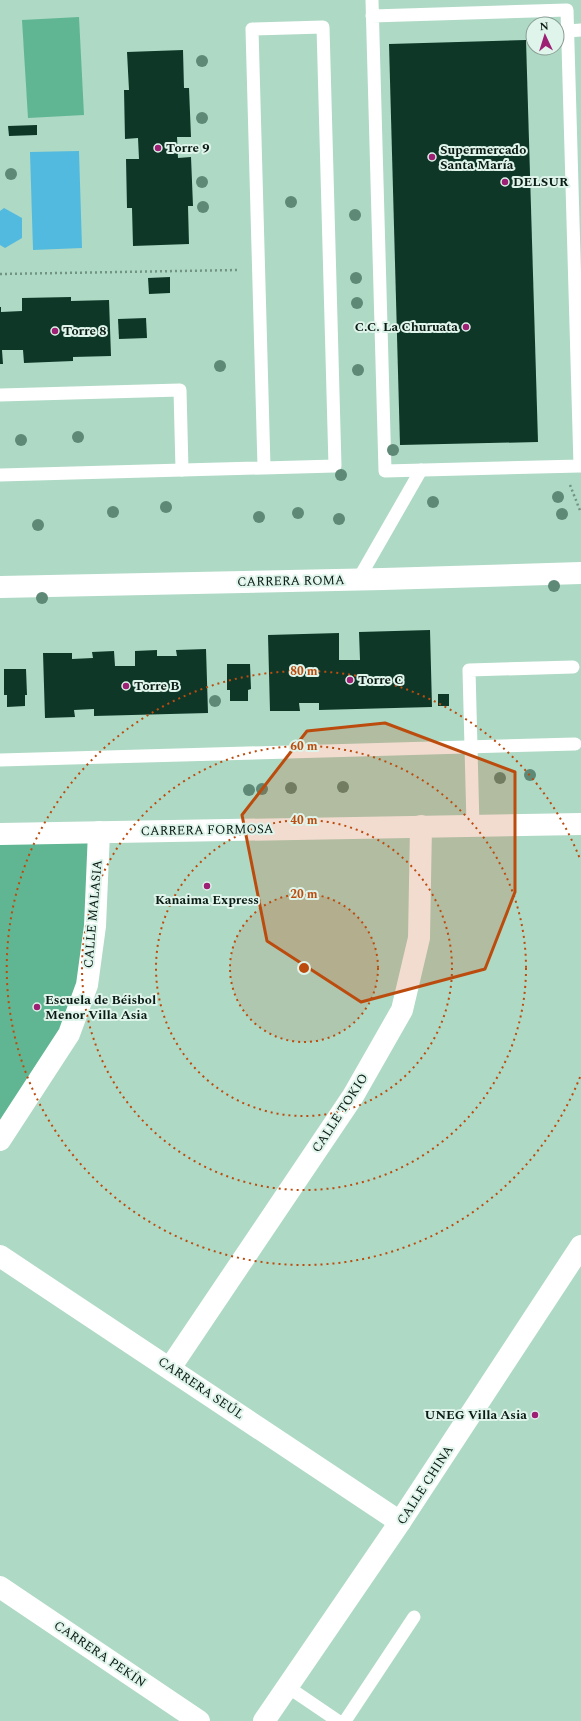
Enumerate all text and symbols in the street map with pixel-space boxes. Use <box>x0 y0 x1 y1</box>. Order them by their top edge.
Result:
north arrow <box>525 16 565 56</box>
text: N <box>539 18 549 35</box>
place label: Torre 9 <box>166 138 210 158</box>
place label: Supermercado Santa María <box>440 140 526 175</box>
marker: Torre 9 <box>153 143 163 153</box>
marker: Supermercado Santa María <box>427 152 437 162</box>
place label: DELSUR <box>513 172 569 192</box>
marker: DELSUR <box>500 177 510 187</box>
place label: C.C. La Churuata <box>355 317 458 337</box>
place label: Torre 8 <box>63 321 107 341</box>
marker: C.C. La Churuata <box>461 322 471 332</box>
marker: Torre 8 <box>50 326 60 336</box>
street label: CARRERA ROMA <box>237 570 345 592</box>
text: 80 m <box>290 662 318 681</box>
place label: Torre C <box>358 670 404 690</box>
marker: Torre C <box>345 675 355 685</box>
place label: Torre B <box>134 676 179 696</box>
marker: Torre B <box>121 681 131 691</box>
text: 60 m <box>290 737 318 756</box>
text: 40 m <box>290 811 318 830</box>
street label: CARRERA FORMOSA <box>140 819 274 841</box>
street label: CALLE MALASIA <box>78 859 108 969</box>
marker: Kanaima Express <box>202 881 212 891</box>
text: 20 m <box>290 885 318 904</box>
place label: Kanaima Express <box>155 890 259 910</box>
centre of rings <box>297 961 311 975</box>
place label: Escuela de Béisbol Menor Villa Asia <box>45 990 156 1025</box>
marker: Escuela de Béisbol Menor Villa Asia <box>32 1002 42 1012</box>
street label: CALLE TOKIO <box>307 1069 373 1157</box>
street label: CARRERA SEÚL <box>154 1352 248 1424</box>
place label: UNEG Villa Asia <box>425 1405 527 1425</box>
marker: UNEG Villa Asia <box>530 1410 540 1420</box>
street label: CALLE CHINA <box>392 1441 458 1529</box>
street label: CARRERA PEKÍN <box>50 1616 150 1692</box>

